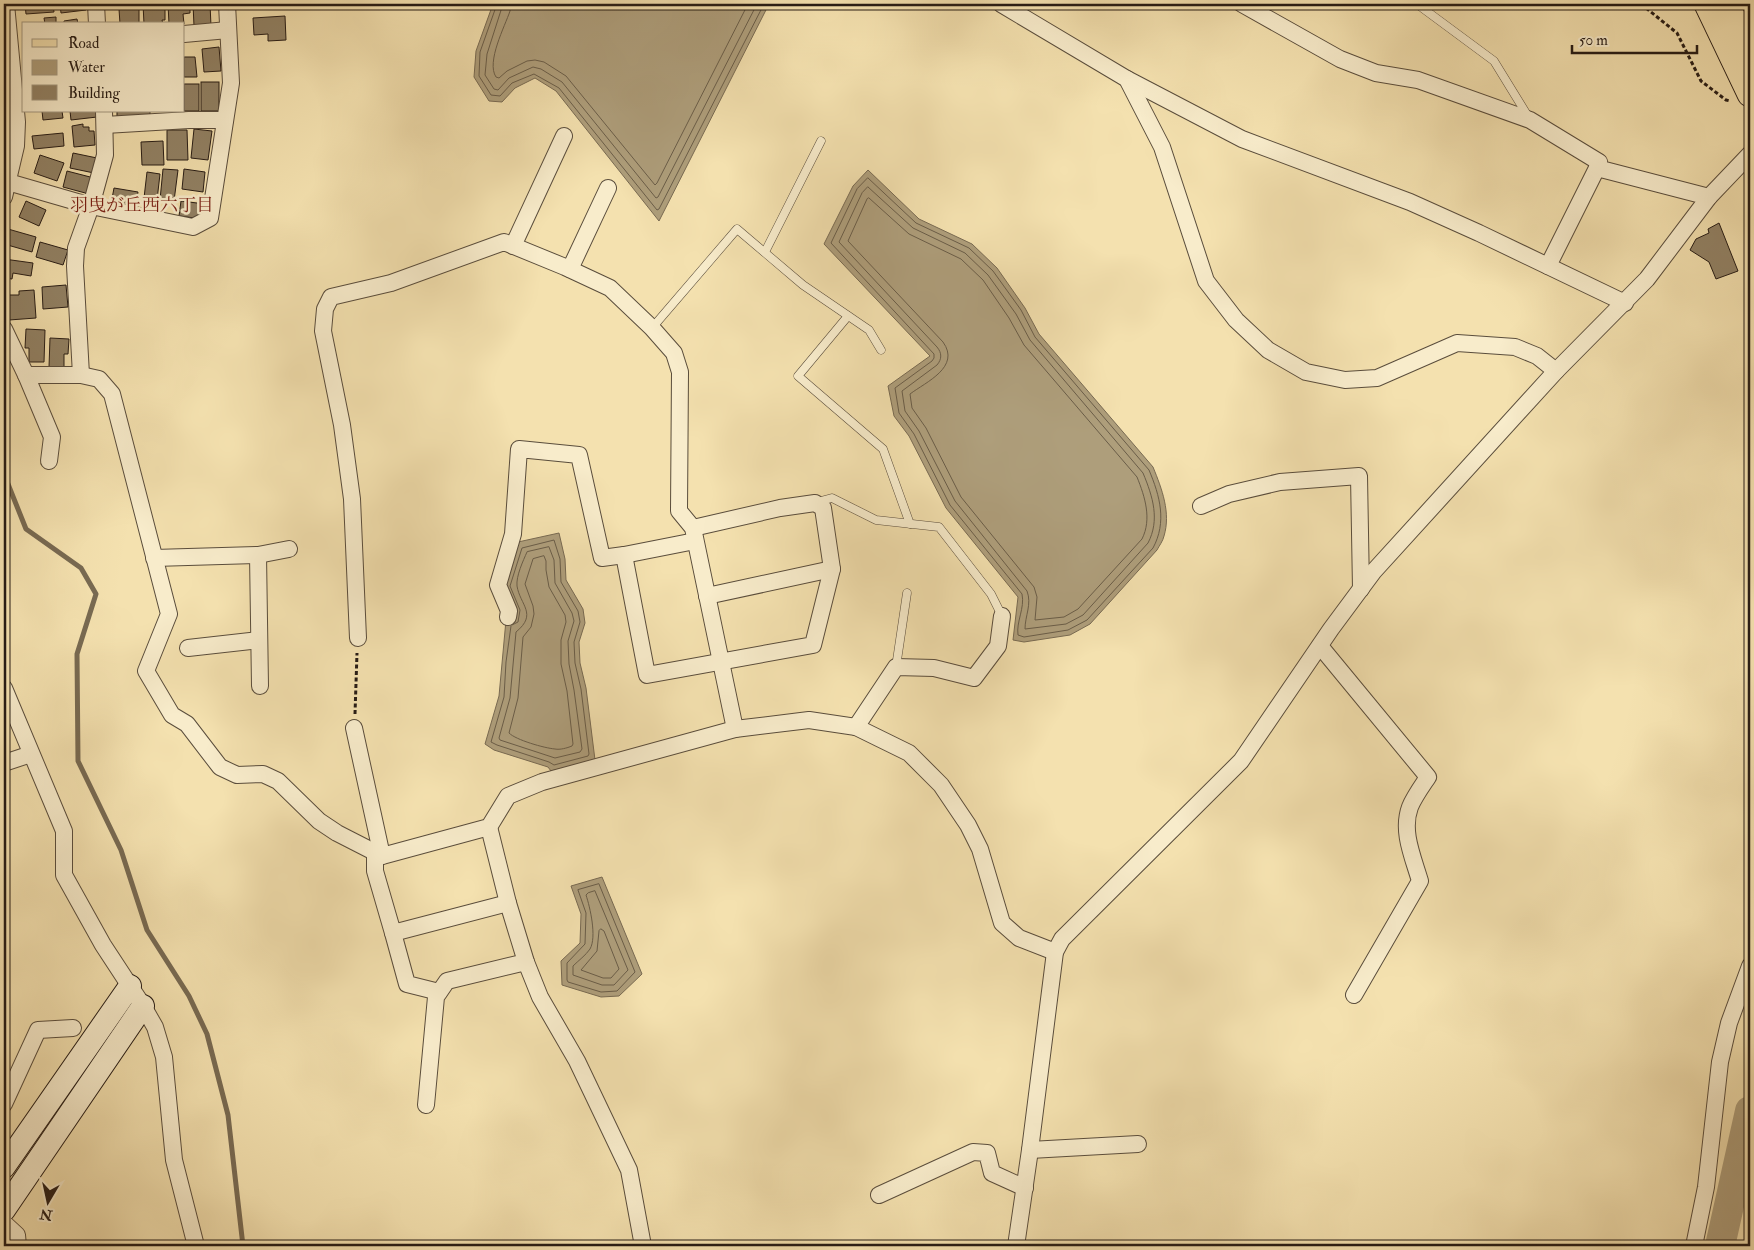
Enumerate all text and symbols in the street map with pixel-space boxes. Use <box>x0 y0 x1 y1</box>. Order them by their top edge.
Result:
legend <box>22 22 185 112</box>
scale bar <box>1572 22 1696 54</box>
text: 50 m <box>1579 31 1608 50</box>
text: Road <box>68 34 100 53</box>
text: Water <box>67 58 105 77</box>
text: Building <box>68 84 120 103</box>
district label: 羽曳が丘西六丁目 <box>70 194 214 217</box>
north arrow <box>22 1178 72 1228</box>
text: N <box>38 1205 55 1224</box>

